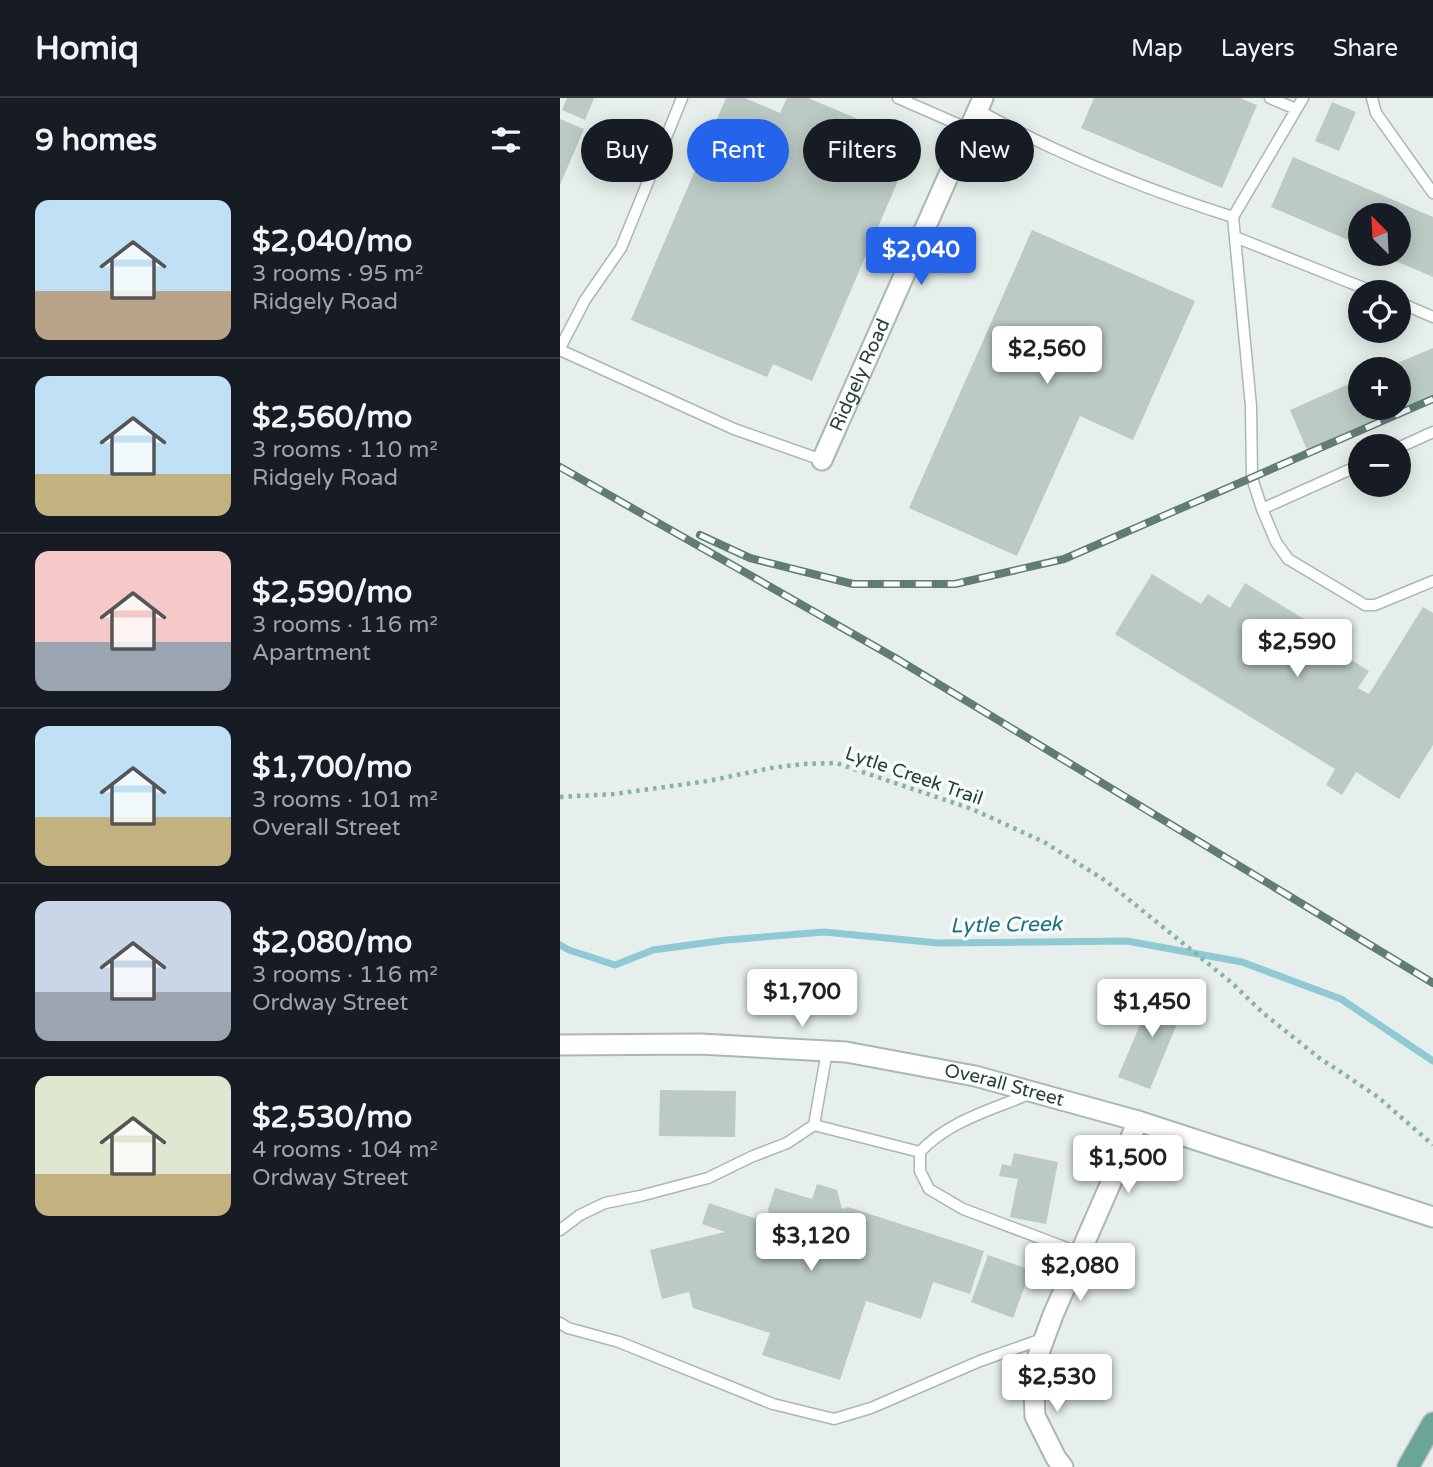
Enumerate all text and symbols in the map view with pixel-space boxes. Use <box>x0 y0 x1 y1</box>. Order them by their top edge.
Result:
text: Homiq <box>35 29 139 68</box>
text: Map <box>1131 34 1183 63</box>
text: Layers <box>1221 34 1295 63</box>
text: Share <box>1333 34 1398 63</box>
chip: Buy <box>581 119 673 182</box>
chip: Rent <box>687 119 789 182</box>
chip: Filters <box>803 119 921 182</box>
chip: New <box>935 119 1034 182</box>
icon: filters <box>487 121 525 159</box>
text: 9 homes <box>35 122 157 159</box>
north arrow <box>1348 203 1410 266</box>
map controls <box>1348 203 1411 497</box>
text: $2,040/mo <box>252 223 412 260</box>
icon: home <box>91 228 175 312</box>
pin: $2,040 <box>864 228 978 287</box>
text: $2,040 <box>882 236 960 264</box>
text: 3 rooms · 95 m² <box>252 260 423 288</box>
button: locate <box>1348 280 1411 343</box>
text: Ridgely Road <box>252 288 398 316</box>
street label: Ridgely Road <box>825 315 894 435</box>
pin: $2,560 <box>990 327 1104 386</box>
text: $2,560 <box>1008 335 1086 363</box>
button: + <box>1348 357 1411 420</box>
text: $2,560/mo <box>252 399 412 436</box>
icon: home <box>91 404 175 488</box>
button: − <box>1348 434 1411 497</box>
text: 3 rooms · 110 m² <box>252 436 438 464</box>
text: Ridgely Road <box>252 464 398 492</box>
text: $2,590/mo <box>252 574 412 611</box>
icon: home <box>91 579 175 663</box>
text: 3 rooms · 116 m² <box>252 611 438 639</box>
pin: $2,590 <box>1240 620 1354 679</box>
text: $2,590 <box>1258 628 1336 656</box>
text: Apartment <box>252 639 371 667</box>
street label: Lytle Creek Trail <box>842 742 986 810</box>
text: $1,700/mo <box>252 749 412 786</box>
icon: home <box>91 754 175 838</box>
text: 3 rooms · 101 m² <box>252 786 438 814</box>
text: Overall Street <box>252 814 401 842</box>
water label: Lytle Creek <box>950 911 1064 938</box>
text: $2,080/mo <box>252 924 412 961</box>
icon: home <box>91 929 175 1013</box>
text: 3 rooms · 116 m² <box>252 961 438 989</box>
pin: $1,700 <box>745 970 859 1029</box>
text: $1,700 <box>763 978 841 1006</box>
pin: $1,450 <box>1095 979 1209 1039</box>
text: $1,450 <box>1113 988 1191 1016</box>
text: Ordway Street <box>252 989 408 1017</box>
street label: Overall Street <box>943 1060 1067 1111</box>
text: $2,530/mo <box>252 1099 412 1136</box>
icon: home <box>91 1104 175 1188</box>
text: 4 rooms · 104 m² <box>252 1136 438 1164</box>
pin: $1,500 <box>1071 1136 1185 1195</box>
text: $1,500 <box>1089 1144 1167 1172</box>
text: Ordway Street <box>252 1164 408 1192</box>
pin: $3,120 <box>754 1214 868 1273</box>
text: $3,120 <box>772 1222 850 1250</box>
pin: $2,080 <box>1023 1244 1137 1303</box>
text: $2,080 <box>1041 1252 1119 1280</box>
pin: $2,530 <box>1000 1354 1114 1414</box>
text: $2,530 <box>1018 1363 1096 1391</box>

